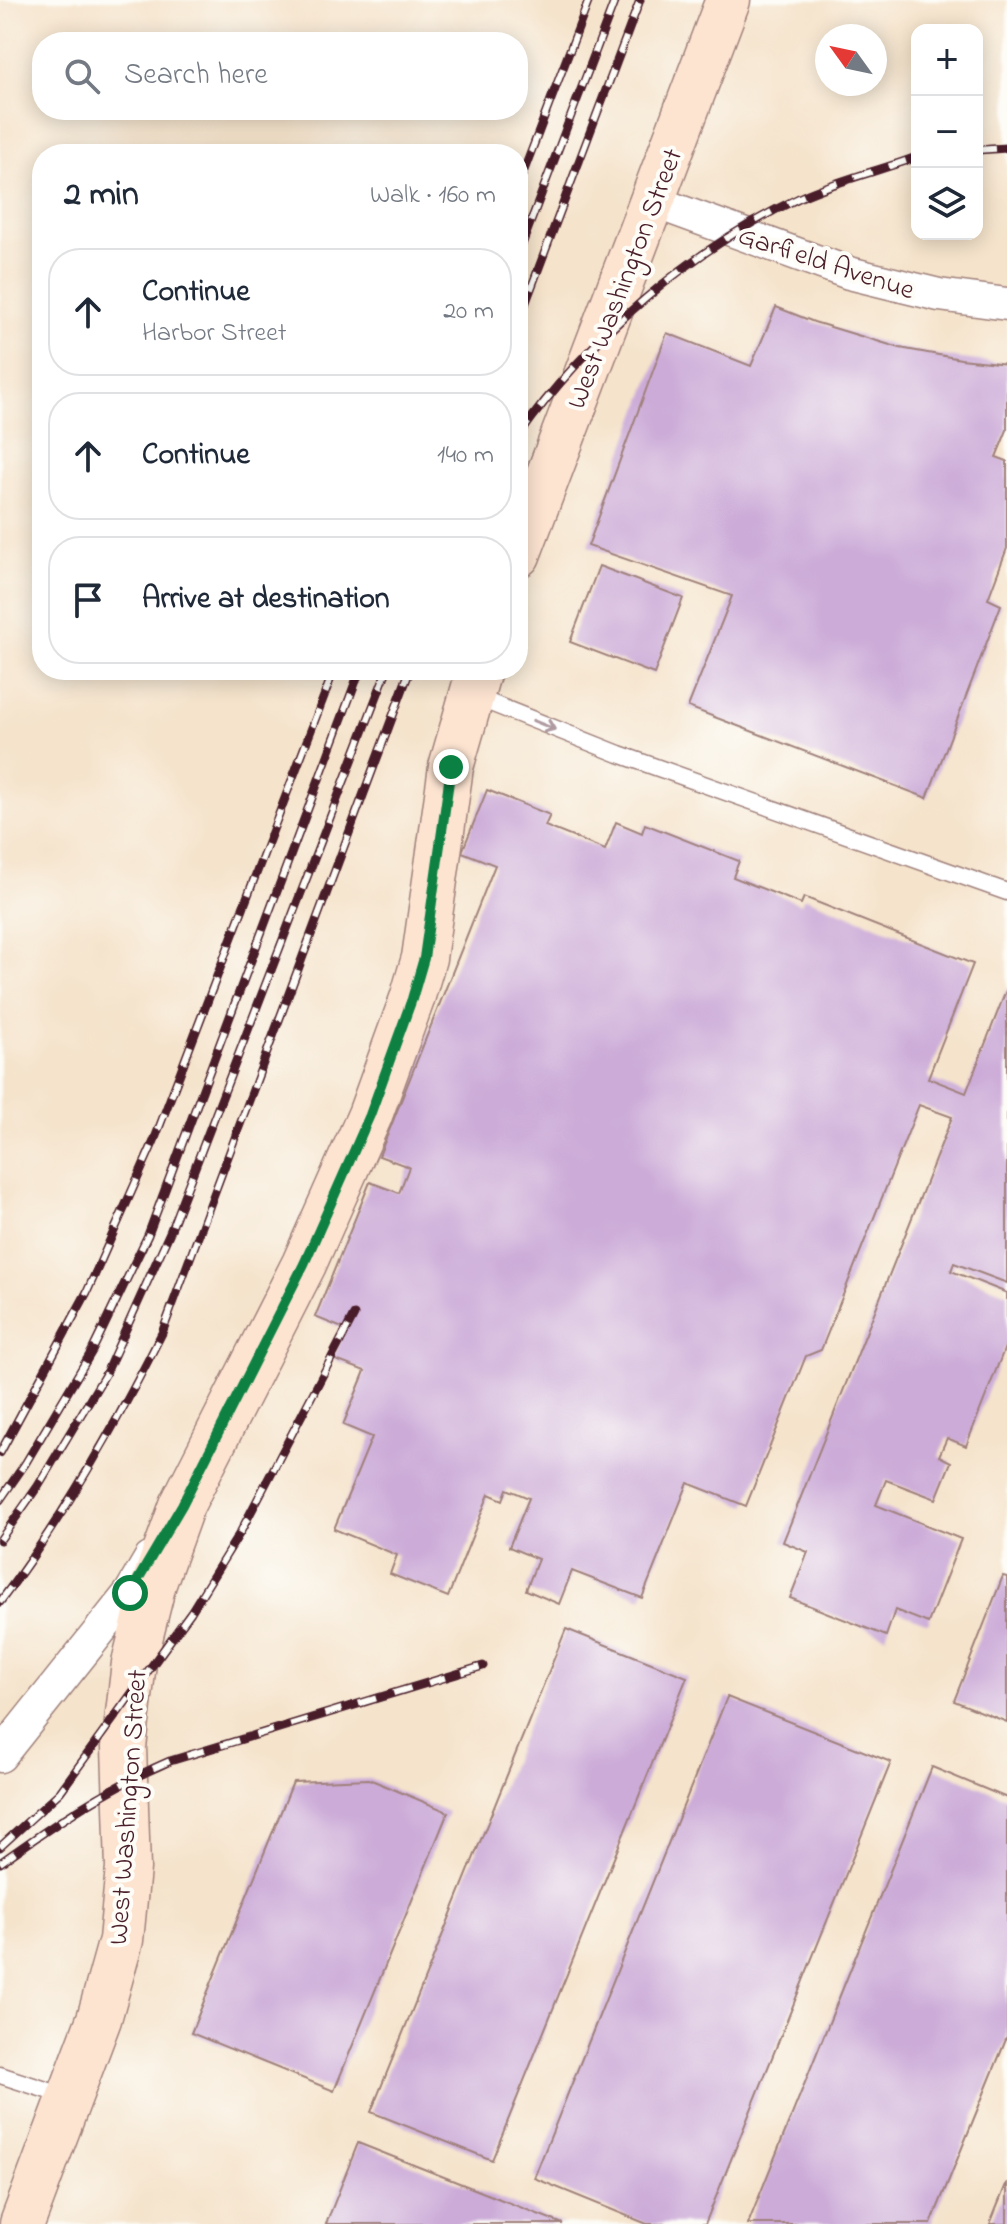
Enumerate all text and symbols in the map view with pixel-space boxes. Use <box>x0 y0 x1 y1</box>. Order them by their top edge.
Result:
north arrow <box>815 24 887 96</box>
map controls <box>911 24 983 240</box>
button: + <box>911 24 983 96</box>
search box <box>32 32 528 120</box>
icon: search <box>60 54 104 98</box>
text: Search here <box>124 54 268 98</box>
button: − <box>911 96 983 168</box>
street label: West Washington Street <box>558 143 695 415</box>
button: layers <box>911 168 983 240</box>
text: 2 min <box>64 171 139 221</box>
text: Walk · 160 m <box>370 177 496 215</box>
street label: Garfield Avenue <box>733 217 920 312</box>
text: Continue <box>142 271 250 315</box>
icon: ahead <box>66 290 110 334</box>
text: 20 m <box>443 293 494 331</box>
text: Harbor Street <box>142 315 287 353</box>
icon: ahead <box>66 434 110 478</box>
text: Continue <box>142 434 250 478</box>
text: 140 m <box>437 437 494 475</box>
icon: arrive <box>66 578 110 622</box>
text: Arrive at destination <box>142 578 390 622</box>
one-way arrow <box>531 718 556 733</box>
route end <box>433 749 469 785</box>
route start <box>112 1575 148 1611</box>
street label: West Washington Street <box>99 1668 160 1946</box>

